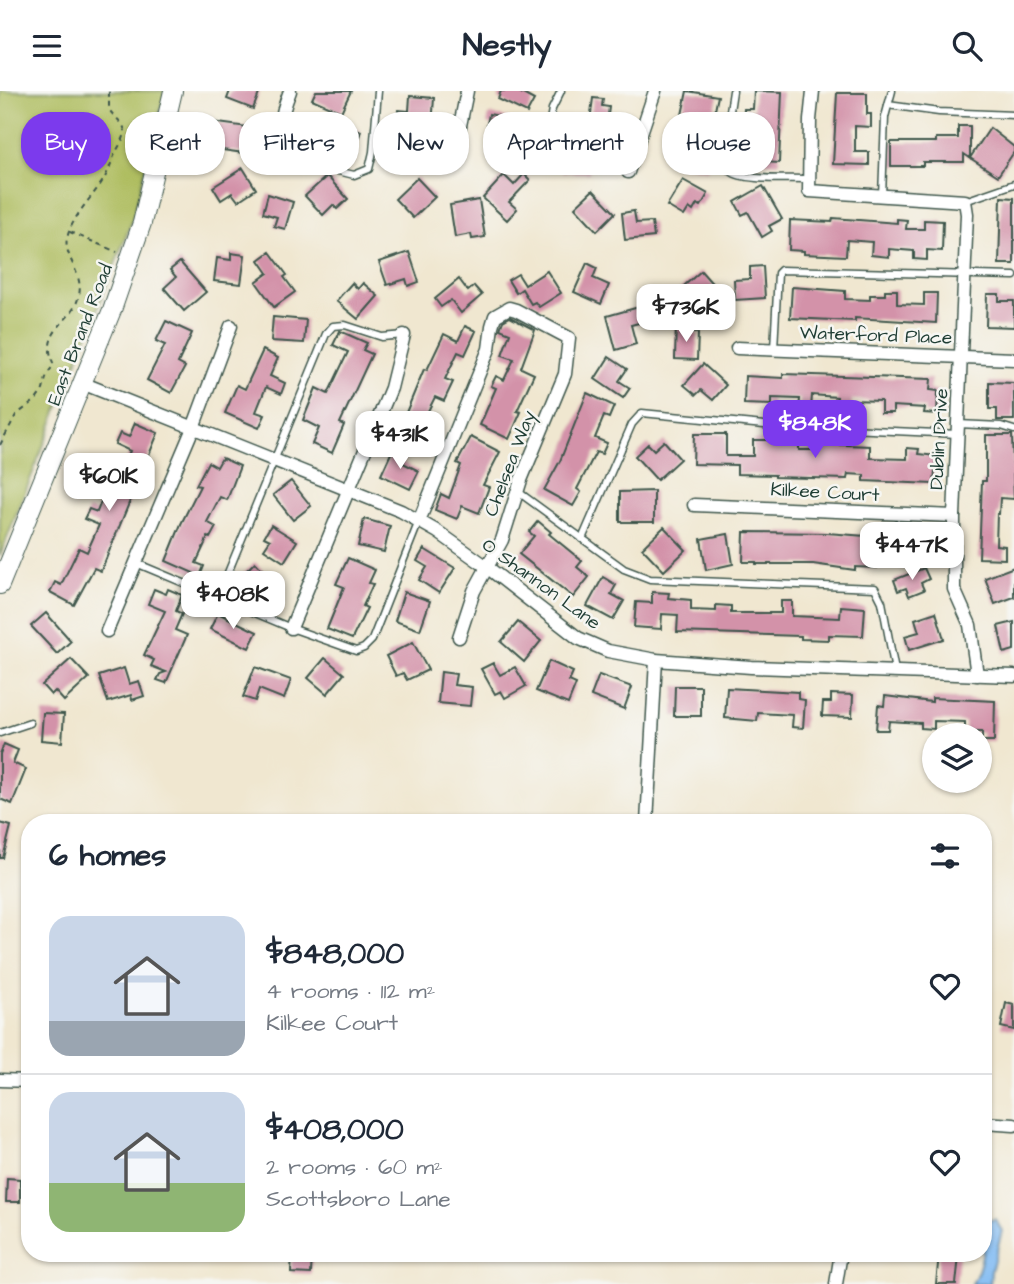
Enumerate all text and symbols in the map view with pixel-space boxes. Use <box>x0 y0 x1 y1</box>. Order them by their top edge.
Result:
text: Nestly <box>463 23 551 68</box>
icon: menu <box>28 27 66 65</box>
icon: search <box>948 27 986 65</box>
chip: Buy <box>21 112 111 175</box>
chip: Rent <box>125 112 225 175</box>
chip: Filters <box>239 112 359 175</box>
chip: New <box>373 112 469 175</box>
chip: Apartment <box>483 112 648 175</box>
chip: House <box>662 112 775 175</box>
street label: East Brand Road <box>41 259 120 409</box>
pin: $736K <box>637 285 735 344</box>
text: $736K <box>652 291 720 323</box>
street label: Waterford Place <box>799 319 953 352</box>
street label: Dublin Drive <box>923 388 956 490</box>
pin: $848K <box>766 401 864 460</box>
street label: Chelsea Way <box>478 406 544 521</box>
text: $848K <box>779 407 851 439</box>
pin: $431K <box>351 411 449 471</box>
text: $431K <box>371 418 429 450</box>
pin: $601K <box>60 453 158 513</box>
text: $601K <box>80 460 138 492</box>
street label: Kilkee Court <box>770 476 880 509</box>
pin: $447K <box>863 523 961 582</box>
text: $447K <box>876 529 948 561</box>
street label: O Shannon Lane <box>476 532 606 637</box>
pin: $408K <box>184 571 282 631</box>
text: $408K <box>197 578 269 610</box>
map controls <box>922 723 992 793</box>
button: layers <box>922 723 992 793</box>
text: 6 homes <box>49 835 166 877</box>
icon: filters <box>926 837 964 875</box>
text: $848,000 <box>266 933 404 975</box>
icon: home <box>105 944 189 1028</box>
icon: heart <box>926 967 964 1005</box>
text: 4 rooms · 112 m² <box>266 975 435 1007</box>
text: Kilkee Court <box>266 1007 398 1039</box>
text: $408,000 <box>266 1109 404 1151</box>
icon: home <box>105 1120 189 1204</box>
icon: heart <box>926 1143 964 1181</box>
text: 2 rooms · 60 m² <box>266 1151 443 1183</box>
text: Scottsboro Lane <box>266 1183 451 1215</box>

